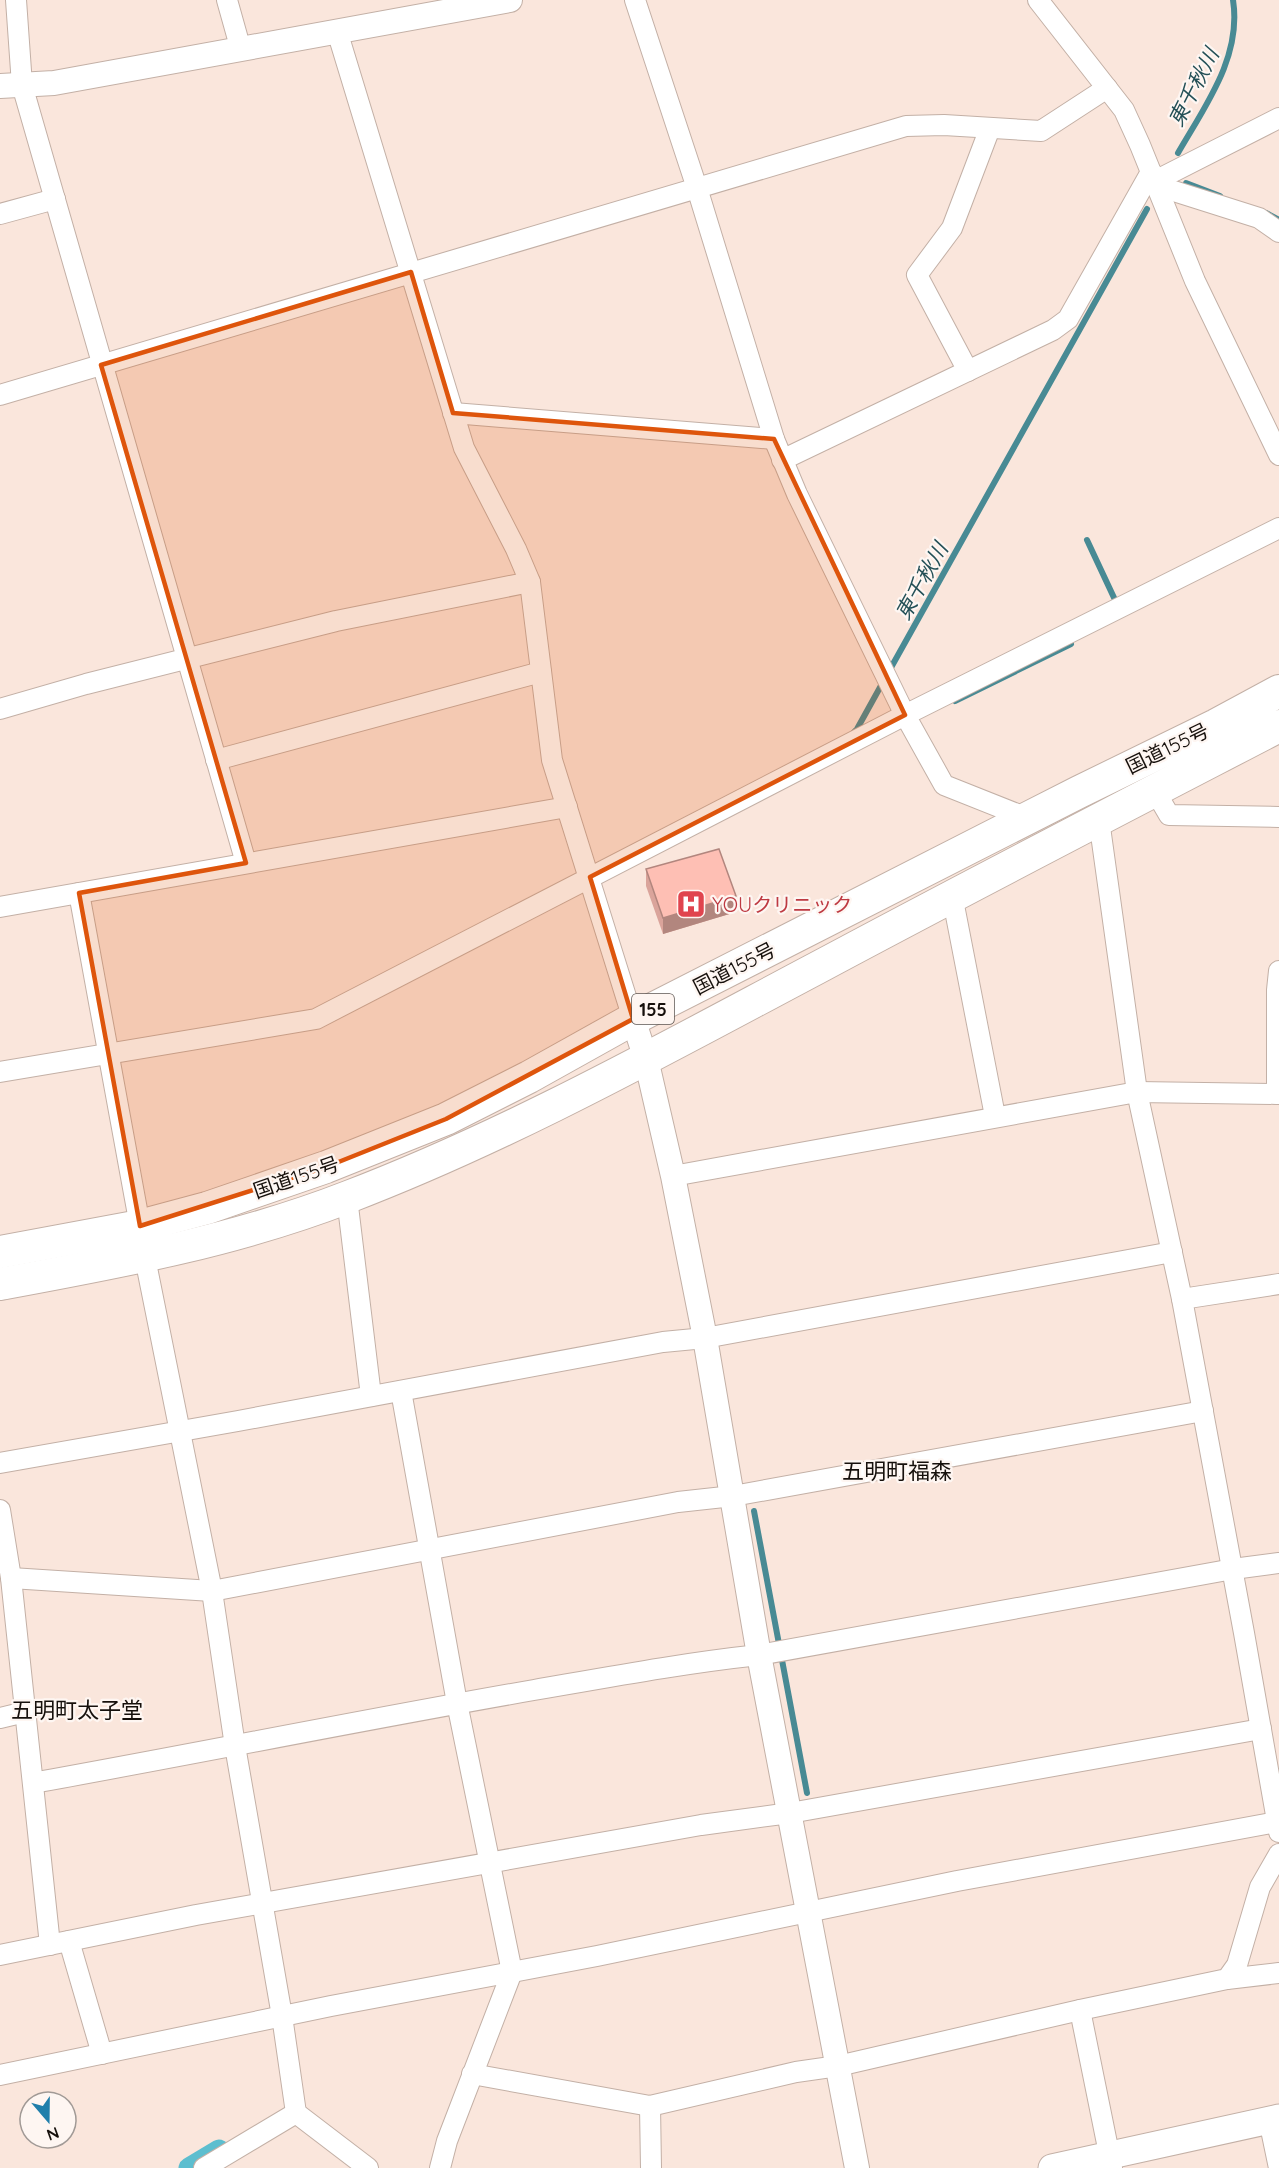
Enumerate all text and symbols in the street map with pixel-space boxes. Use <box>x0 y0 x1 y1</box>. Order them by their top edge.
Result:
water label: 東千秋川 <box>1162 42 1225 130</box>
water label: 東千秋川 <box>889 536 954 624</box>
street label: 国道155号 <box>1121 717 1213 779</box>
hospital icon: YOUクリニック <box>675 888 707 920</box>
place label: YOUクリニック <box>712 892 852 917</box>
street label: 国道155号 <box>689 937 779 999</box>
road number: 155 <box>632 994 674 1024</box>
street label: 国道155号 <box>250 1151 342 1203</box>
district label: 五明町福森 <box>842 1457 952 1485</box>
district label: 五明町太子堂 <box>11 1696 143 1724</box>
north arrow <box>18 2090 78 2150</box>
text: N <box>44 2123 62 2146</box>

